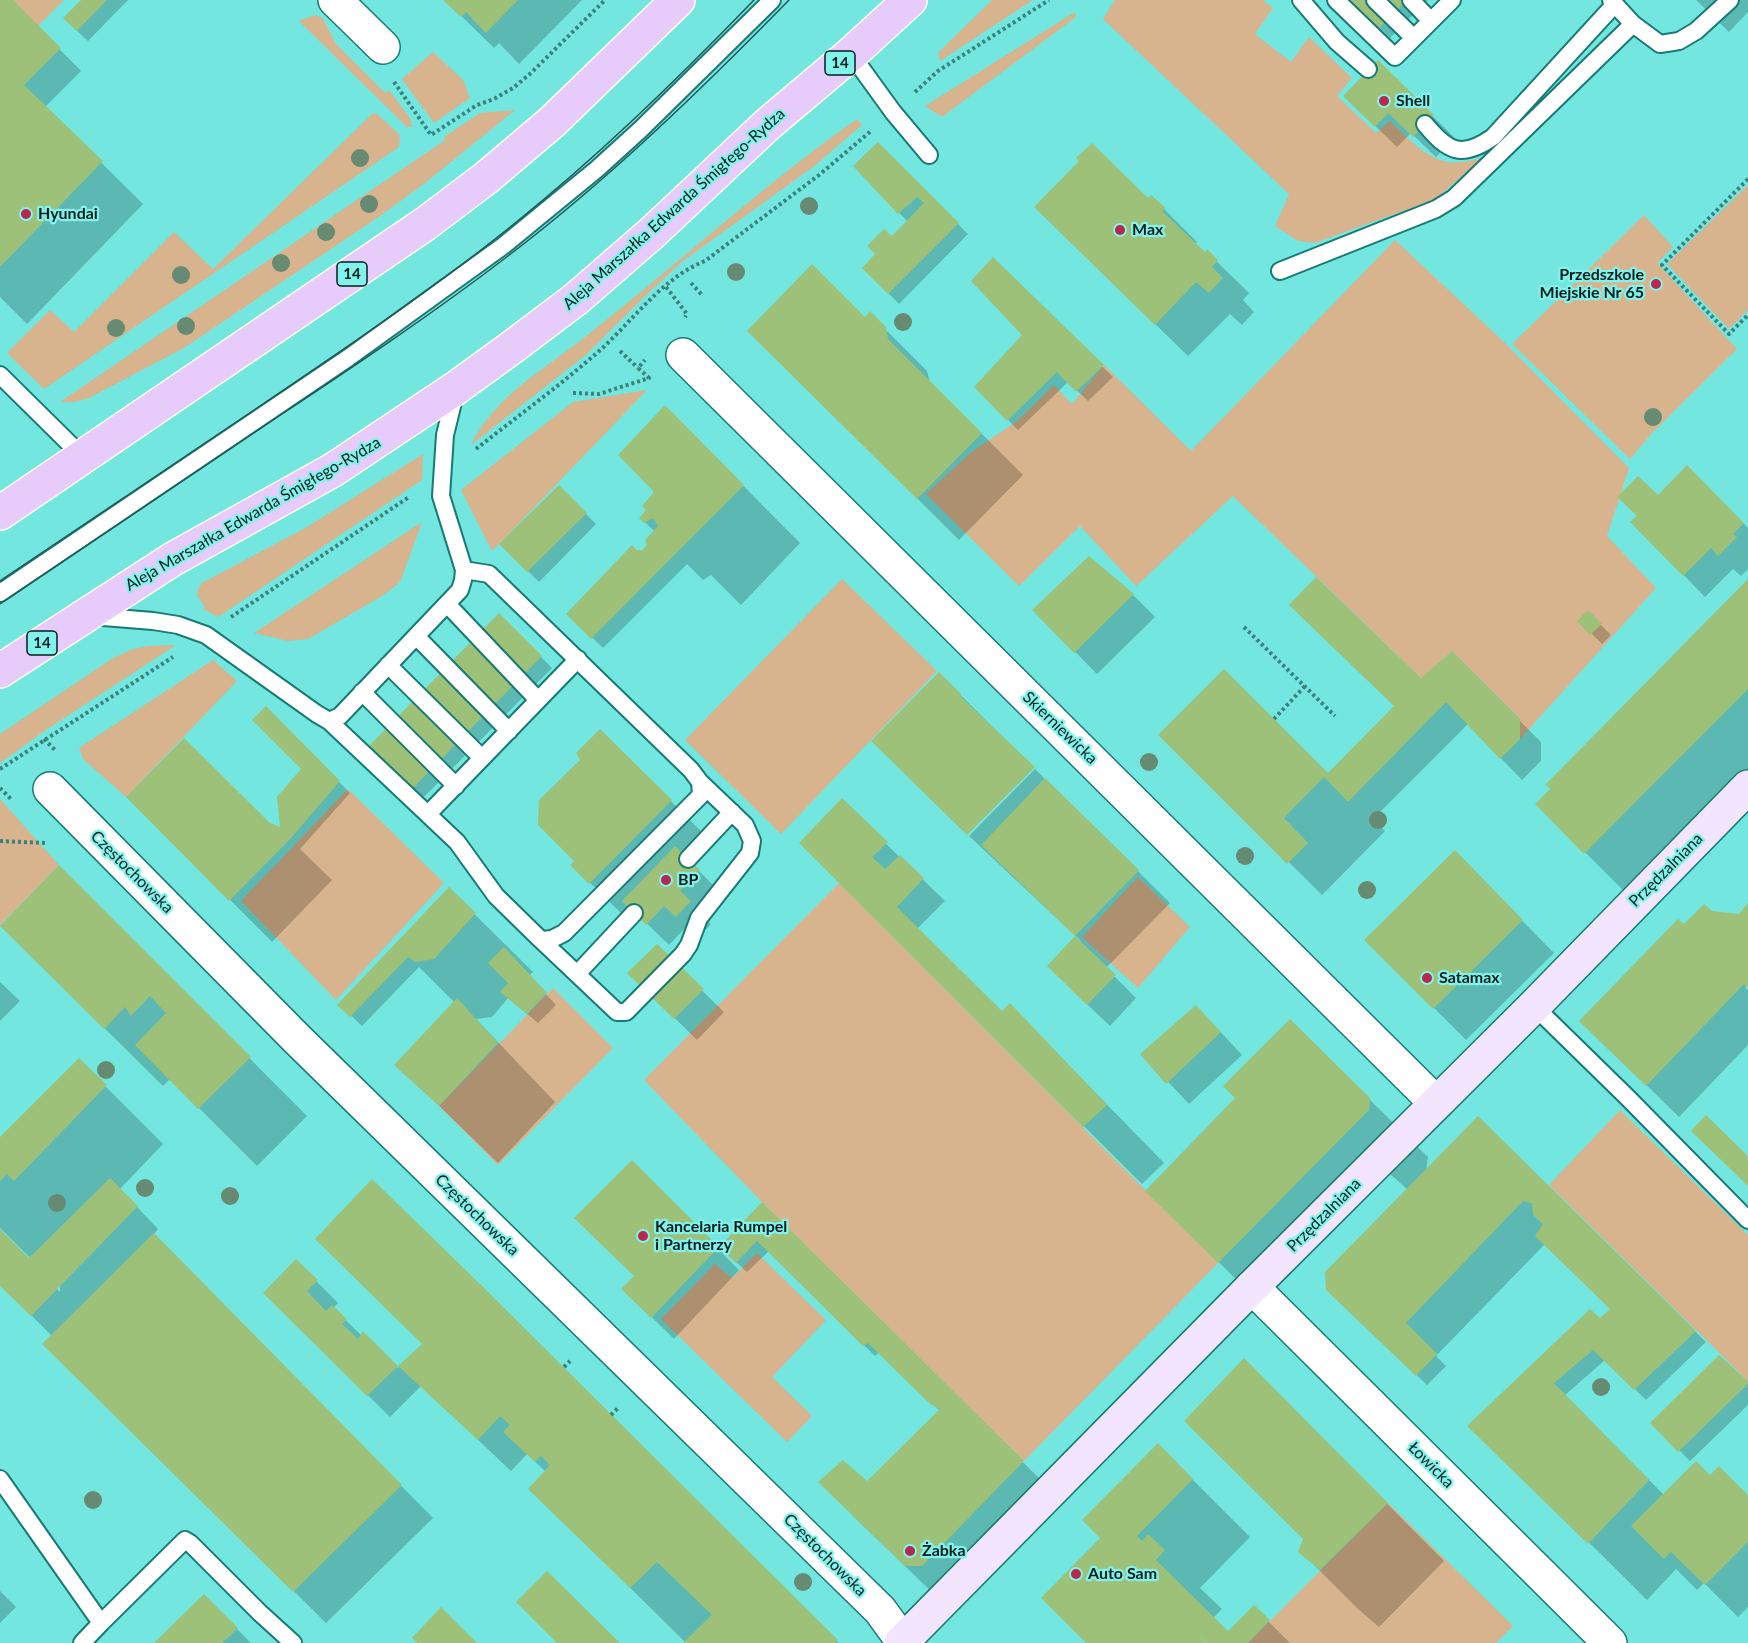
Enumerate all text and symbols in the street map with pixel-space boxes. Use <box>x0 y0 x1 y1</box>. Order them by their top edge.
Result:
road number: 14 <box>825 51 855 75</box>
place label: Shell <box>1396 91 1430 111</box>
marker: Shell <box>1377 94 1391 108</box>
street label: Aleja Marszałka Edwarda Śmigłego-Rydza <box>559 104 789 314</box>
place label: Hyundai <box>38 204 98 224</box>
marker: Hyundai <box>19 207 33 221</box>
place label: Max <box>1132 220 1163 240</box>
marker: Max <box>1113 223 1127 237</box>
road number: 14 <box>337 262 367 286</box>
place label: Przedszkole Miejskie Nr 65 <box>1540 265 1644 303</box>
marker: Przedszkole Miejskie Nr 65 <box>1649 277 1663 291</box>
street label: Aleja Marszałka Edwarda Śmigłego-Rydza <box>122 433 384 595</box>
road number: 14 <box>27 631 57 655</box>
street label: Skierniewicka <box>1019 688 1101 768</box>
street label: Częstochowska <box>87 827 177 917</box>
street label: Przędzalniana <box>1625 829 1707 911</box>
place label: BP <box>678 870 698 890</box>
marker: BP <box>659 873 673 887</box>
place label: Satamax <box>1439 968 1500 988</box>
marker: Satamax <box>1420 971 1434 985</box>
street label: Częstochowska <box>431 1170 523 1260</box>
street label: Przędzalniana <box>1283 1174 1365 1256</box>
place label: Kancelaria Rumpel i Partnerzy <box>655 1217 787 1255</box>
marker: Kancelaria Rumpel i Partnerzy <box>636 1229 650 1243</box>
street label: Łowicka <box>1404 1438 1458 1492</box>
street label: Częstochowska <box>780 1510 870 1600</box>
place label: Żabka <box>922 1541 966 1561</box>
marker: Żabka <box>903 1544 917 1558</box>
place label: Auto Sam <box>1088 1564 1157 1584</box>
marker: Auto Sam <box>1069 1567 1083 1581</box>

